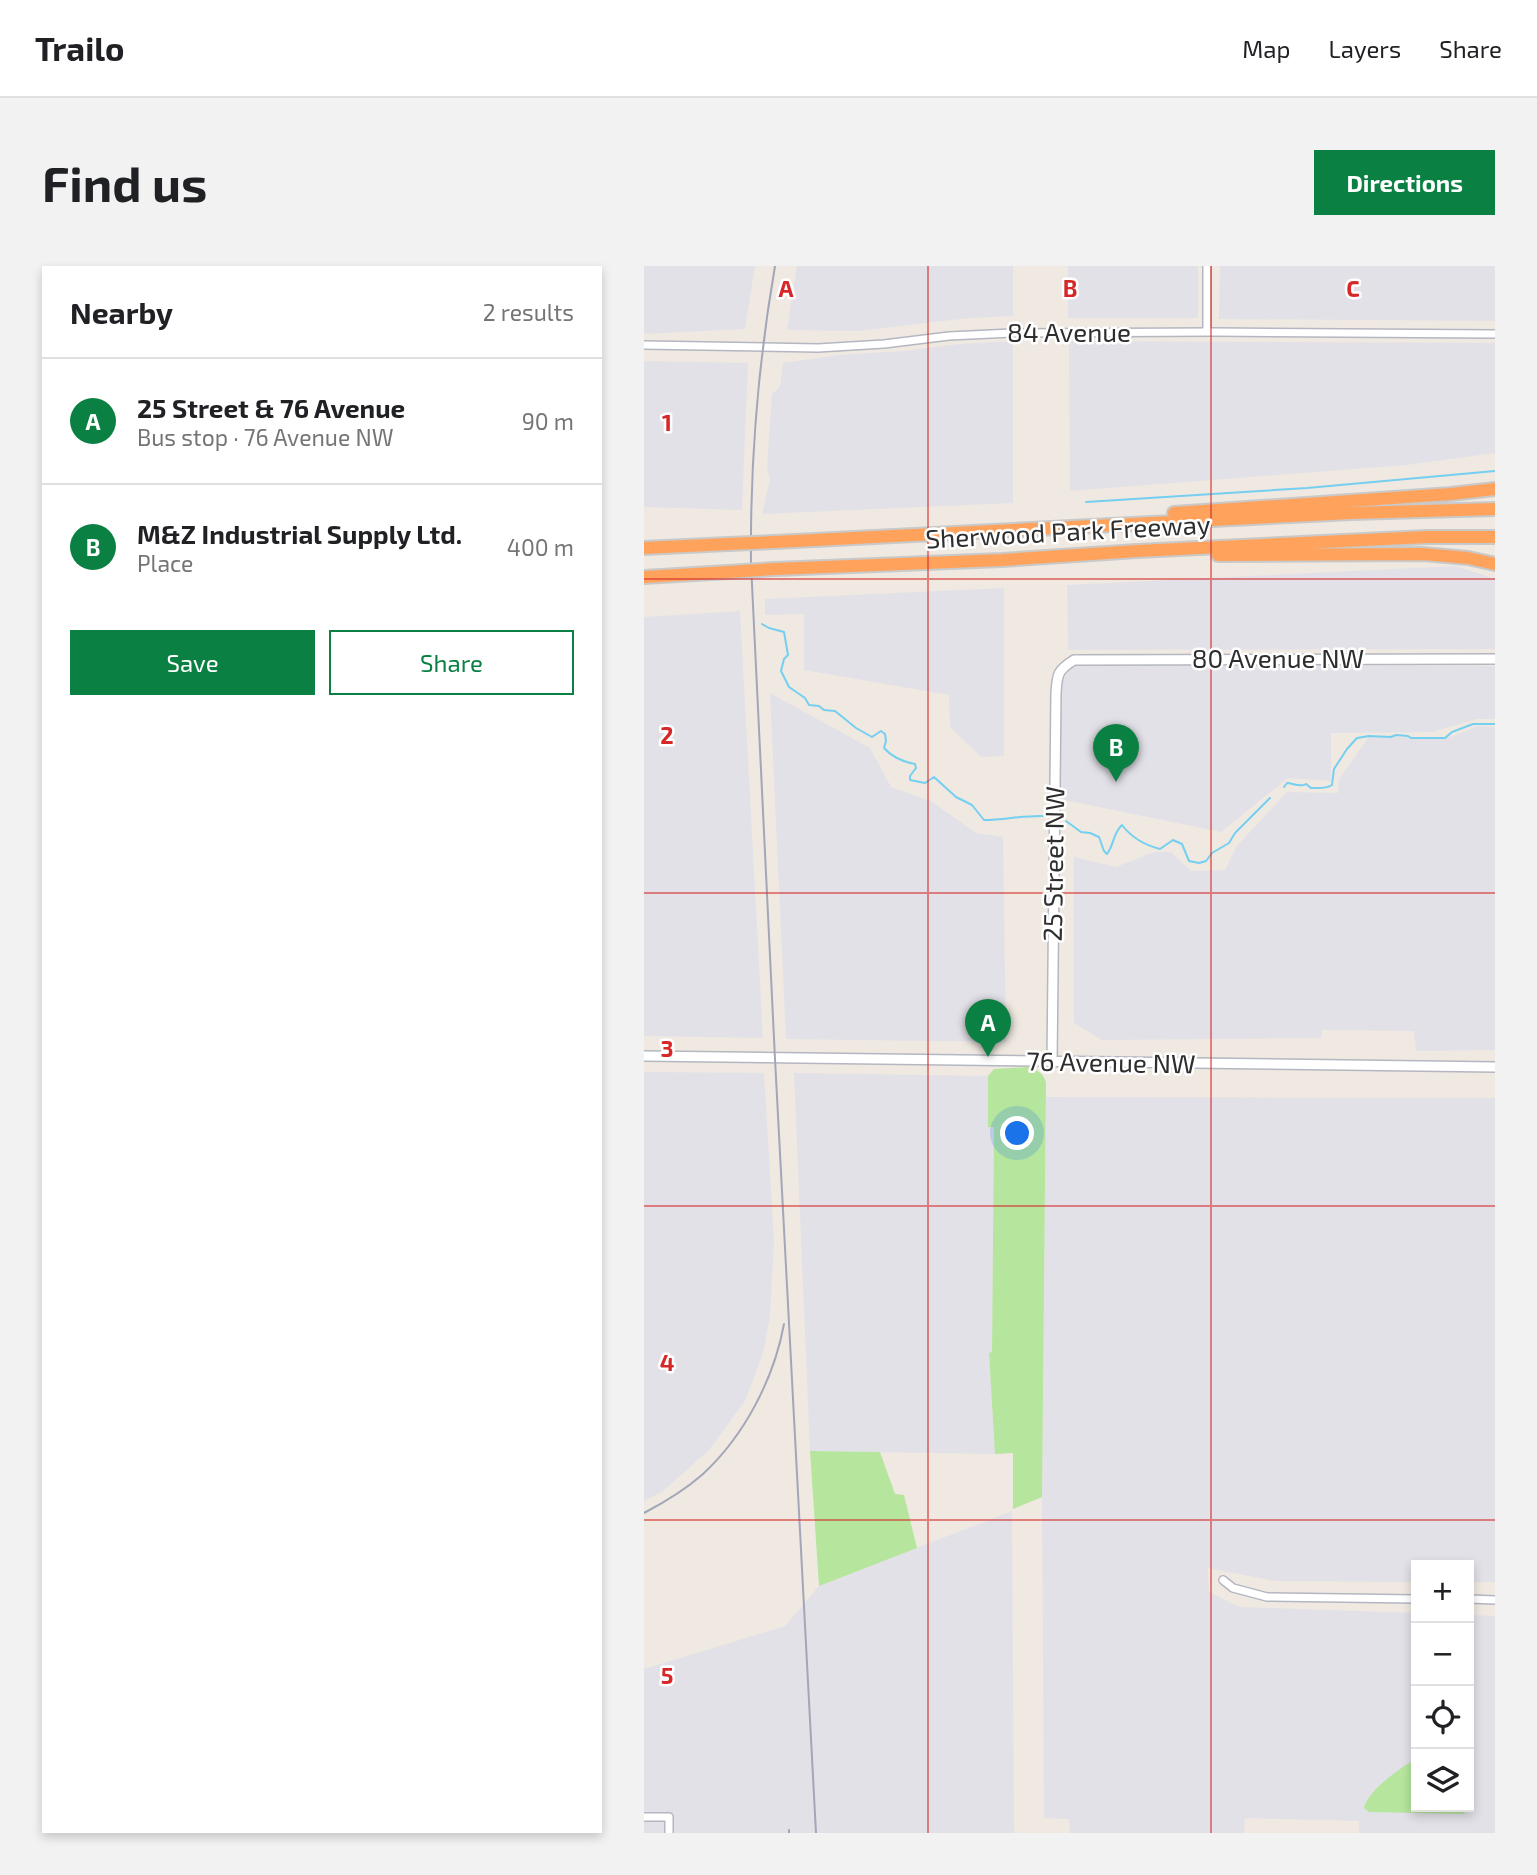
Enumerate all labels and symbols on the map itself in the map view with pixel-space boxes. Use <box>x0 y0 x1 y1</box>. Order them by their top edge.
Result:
text: A <box>778 274 794 302</box>
text: B <box>1063 274 1077 302</box>
text: C <box>1346 274 1360 302</box>
street label: 84 Avenue <box>1007 316 1131 347</box>
text: 1 <box>662 408 672 436</box>
street label: Sherwood Park Freeway <box>925 508 1211 553</box>
street label: 80 Avenue NW <box>1192 642 1364 673</box>
text: 2 <box>660 721 674 749</box>
pin: B <box>1093 724 1139 782</box>
street label: 25 Street NW <box>1036 786 1069 942</box>
pin: A <box>965 999 1011 1057</box>
text: 3 <box>660 1034 674 1062</box>
street label: 76 Avenue NW <box>1026 1045 1196 1078</box>
your location <box>1000 1116 1034 1150</box>
text: 4 <box>660 1348 674 1376</box>
text: 5 <box>661 1661 673 1689</box>

